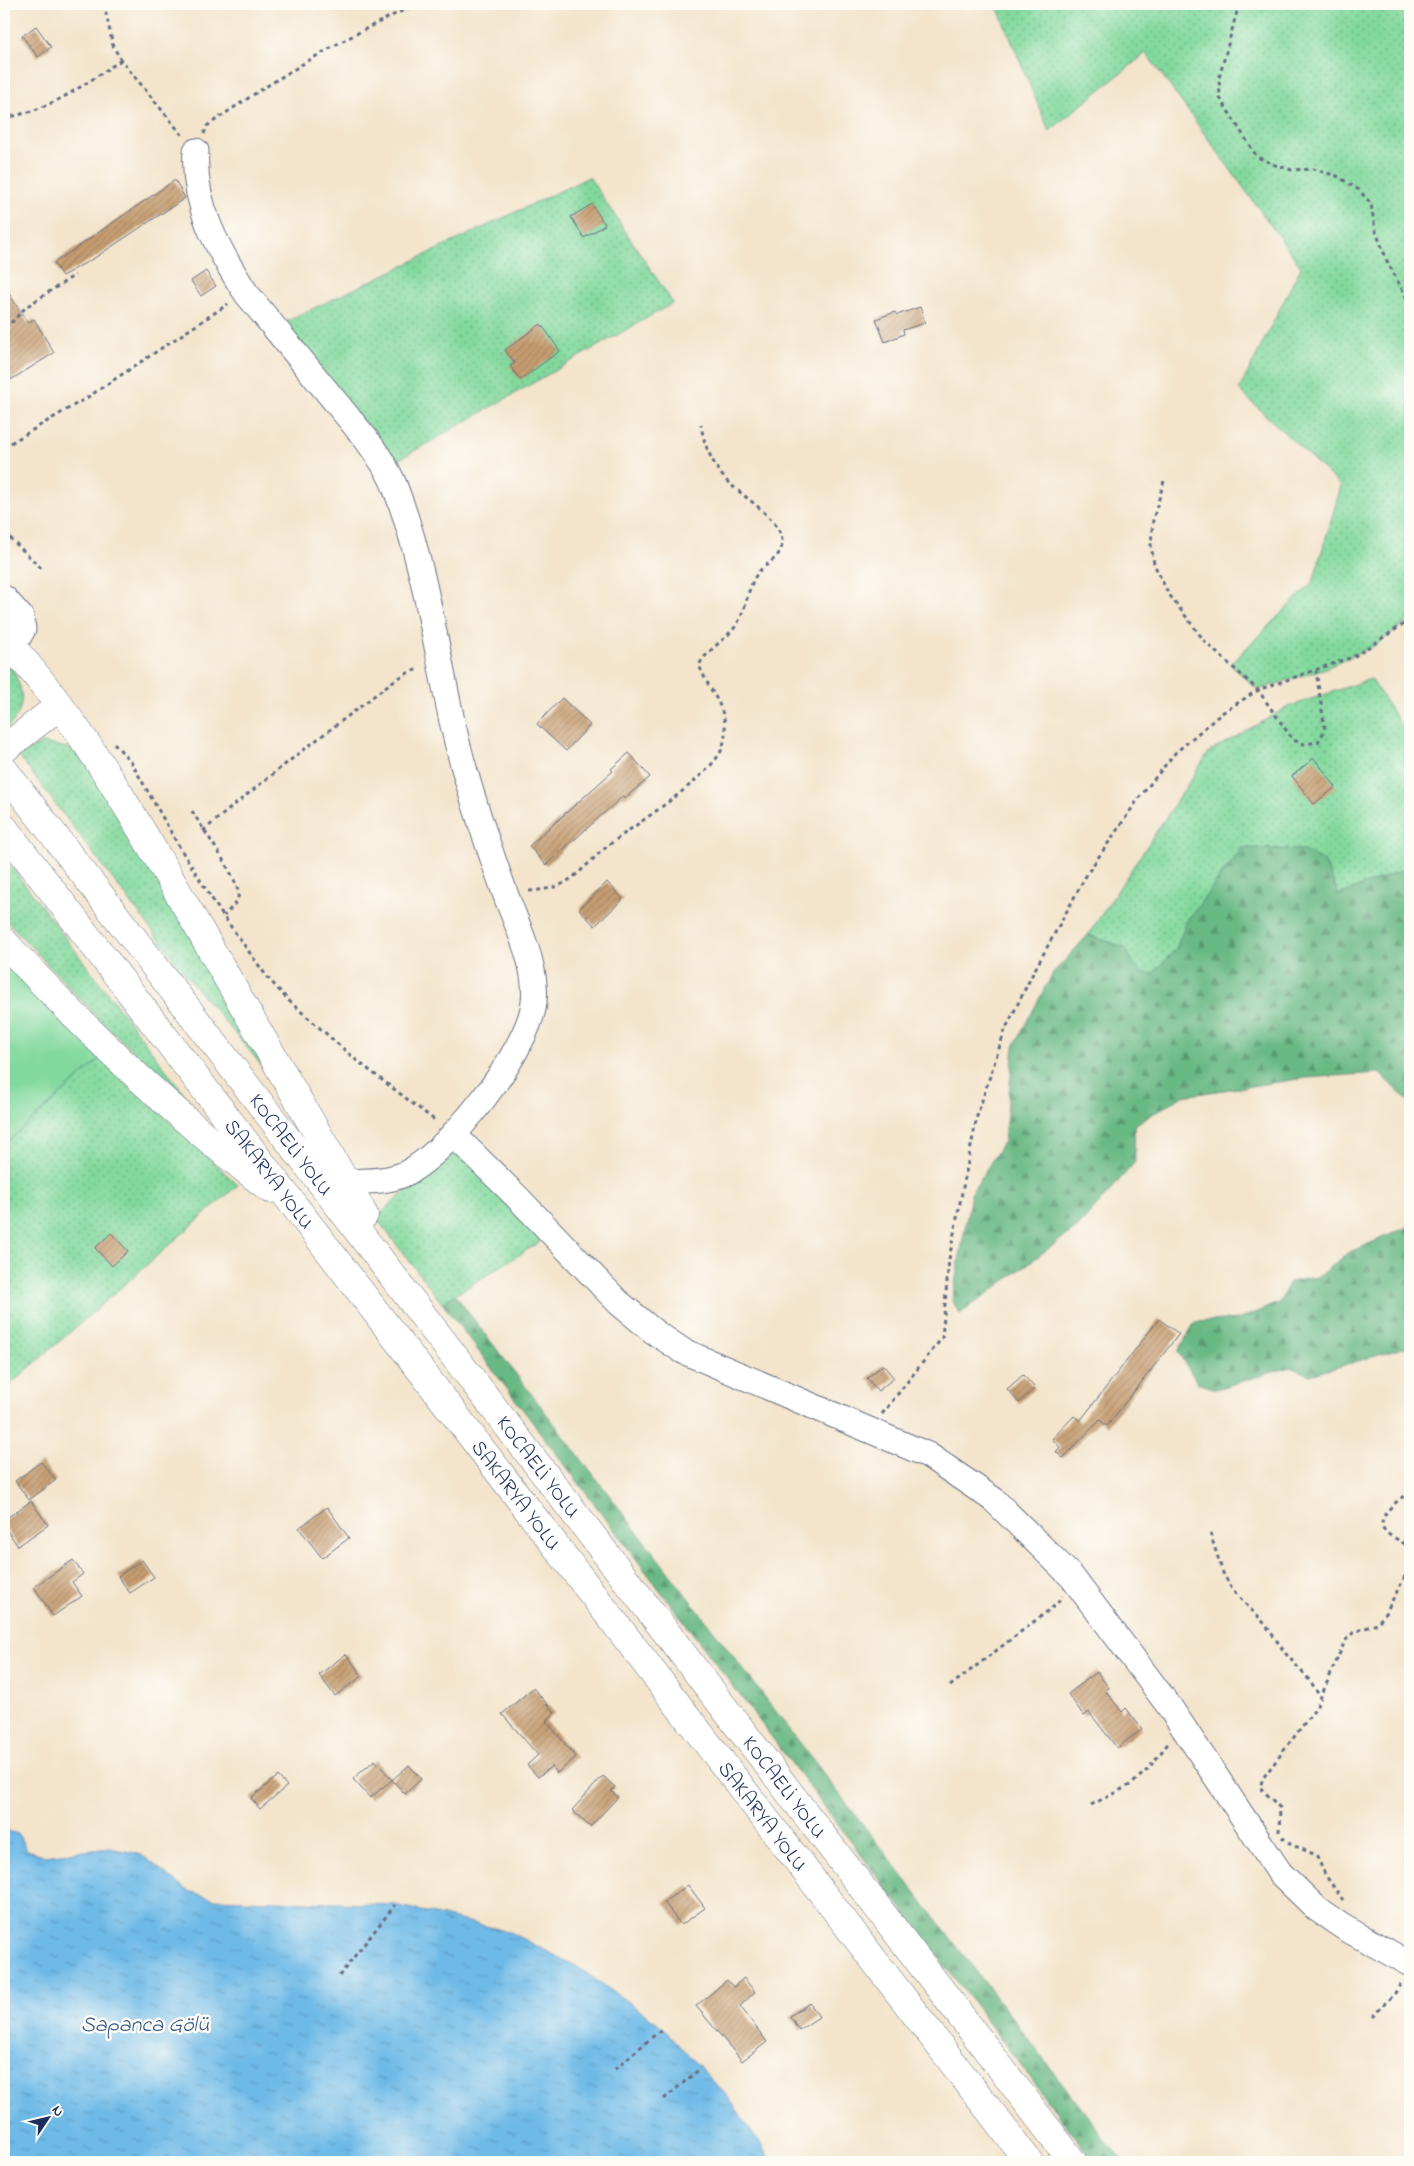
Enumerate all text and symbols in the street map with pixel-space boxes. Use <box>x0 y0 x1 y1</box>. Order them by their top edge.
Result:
street label: KOCAELİ YOLU <box>241 1088 339 1203</box>
street label: SAKARYA YOLU <box>216 1113 320 1236</box>
street label: KOCAELİ YOLU <box>488 1410 586 1525</box>
street label: SAKARYA YOLU <box>463 1435 567 1558</box>
street label: KOCAELİ YOLU <box>734 1730 832 1846</box>
street label: SAKARYA YOLU <box>709 1756 814 1879</box>
water label: Sapanca Gölü <box>81 2010 210 2042</box>
north arrow <box>22 2094 72 2144</box>
text: N <box>46 2102 69 2121</box>

